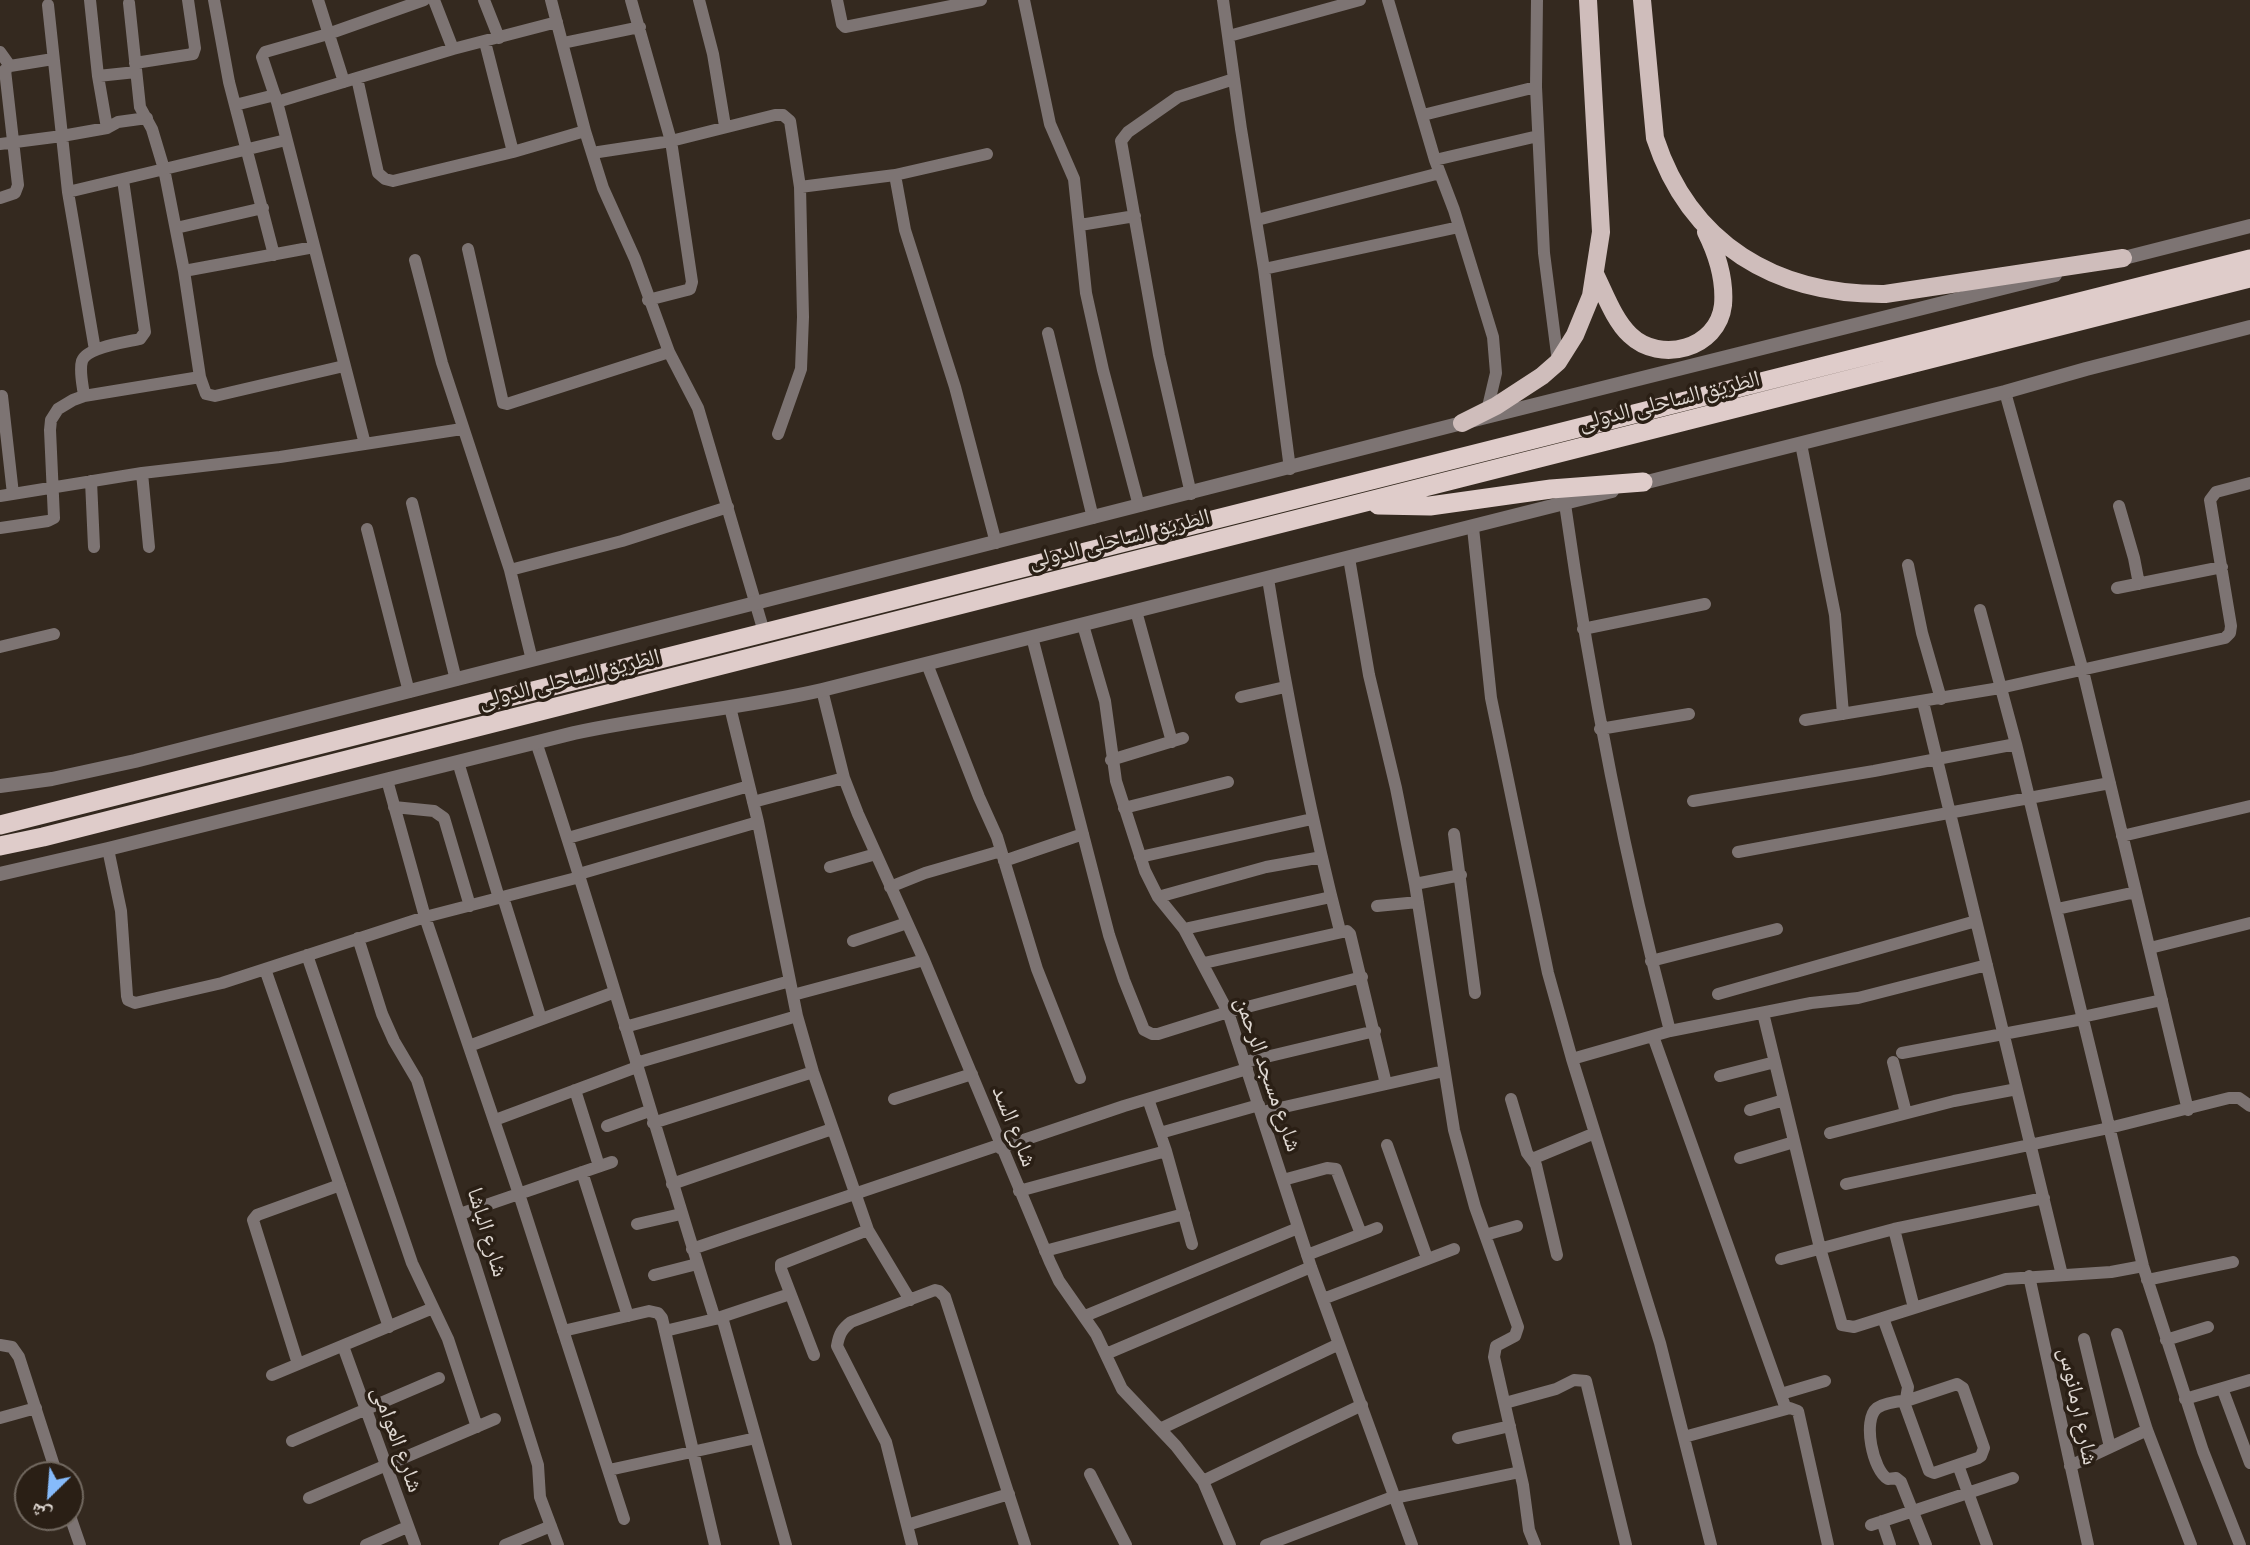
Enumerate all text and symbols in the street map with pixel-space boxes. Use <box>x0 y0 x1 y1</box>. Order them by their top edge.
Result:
street label: الطريق الساحلى الدولى <box>1575 364 1763 436</box>
street label: الطريق الساحلى الدولى <box>1025 502 1213 574</box>
street label: الطريق الساحلى الدولى <box>475 642 663 714</box>
street label: شارع مسجد الرحمن <box>1230 993 1308 1155</box>
street label: شارع السد <box>986 1082 1044 1170</box>
street label: شارع الباشا <box>461 1184 515 1280</box>
street label: شارع ارمانوس <box>2053 1345 2105 1467</box>
street label: شارع العوامى <box>366 1382 430 1496</box>
north arrow <box>14 1461 84 1531</box>
text: ش <box>27 1499 55 1528</box>

